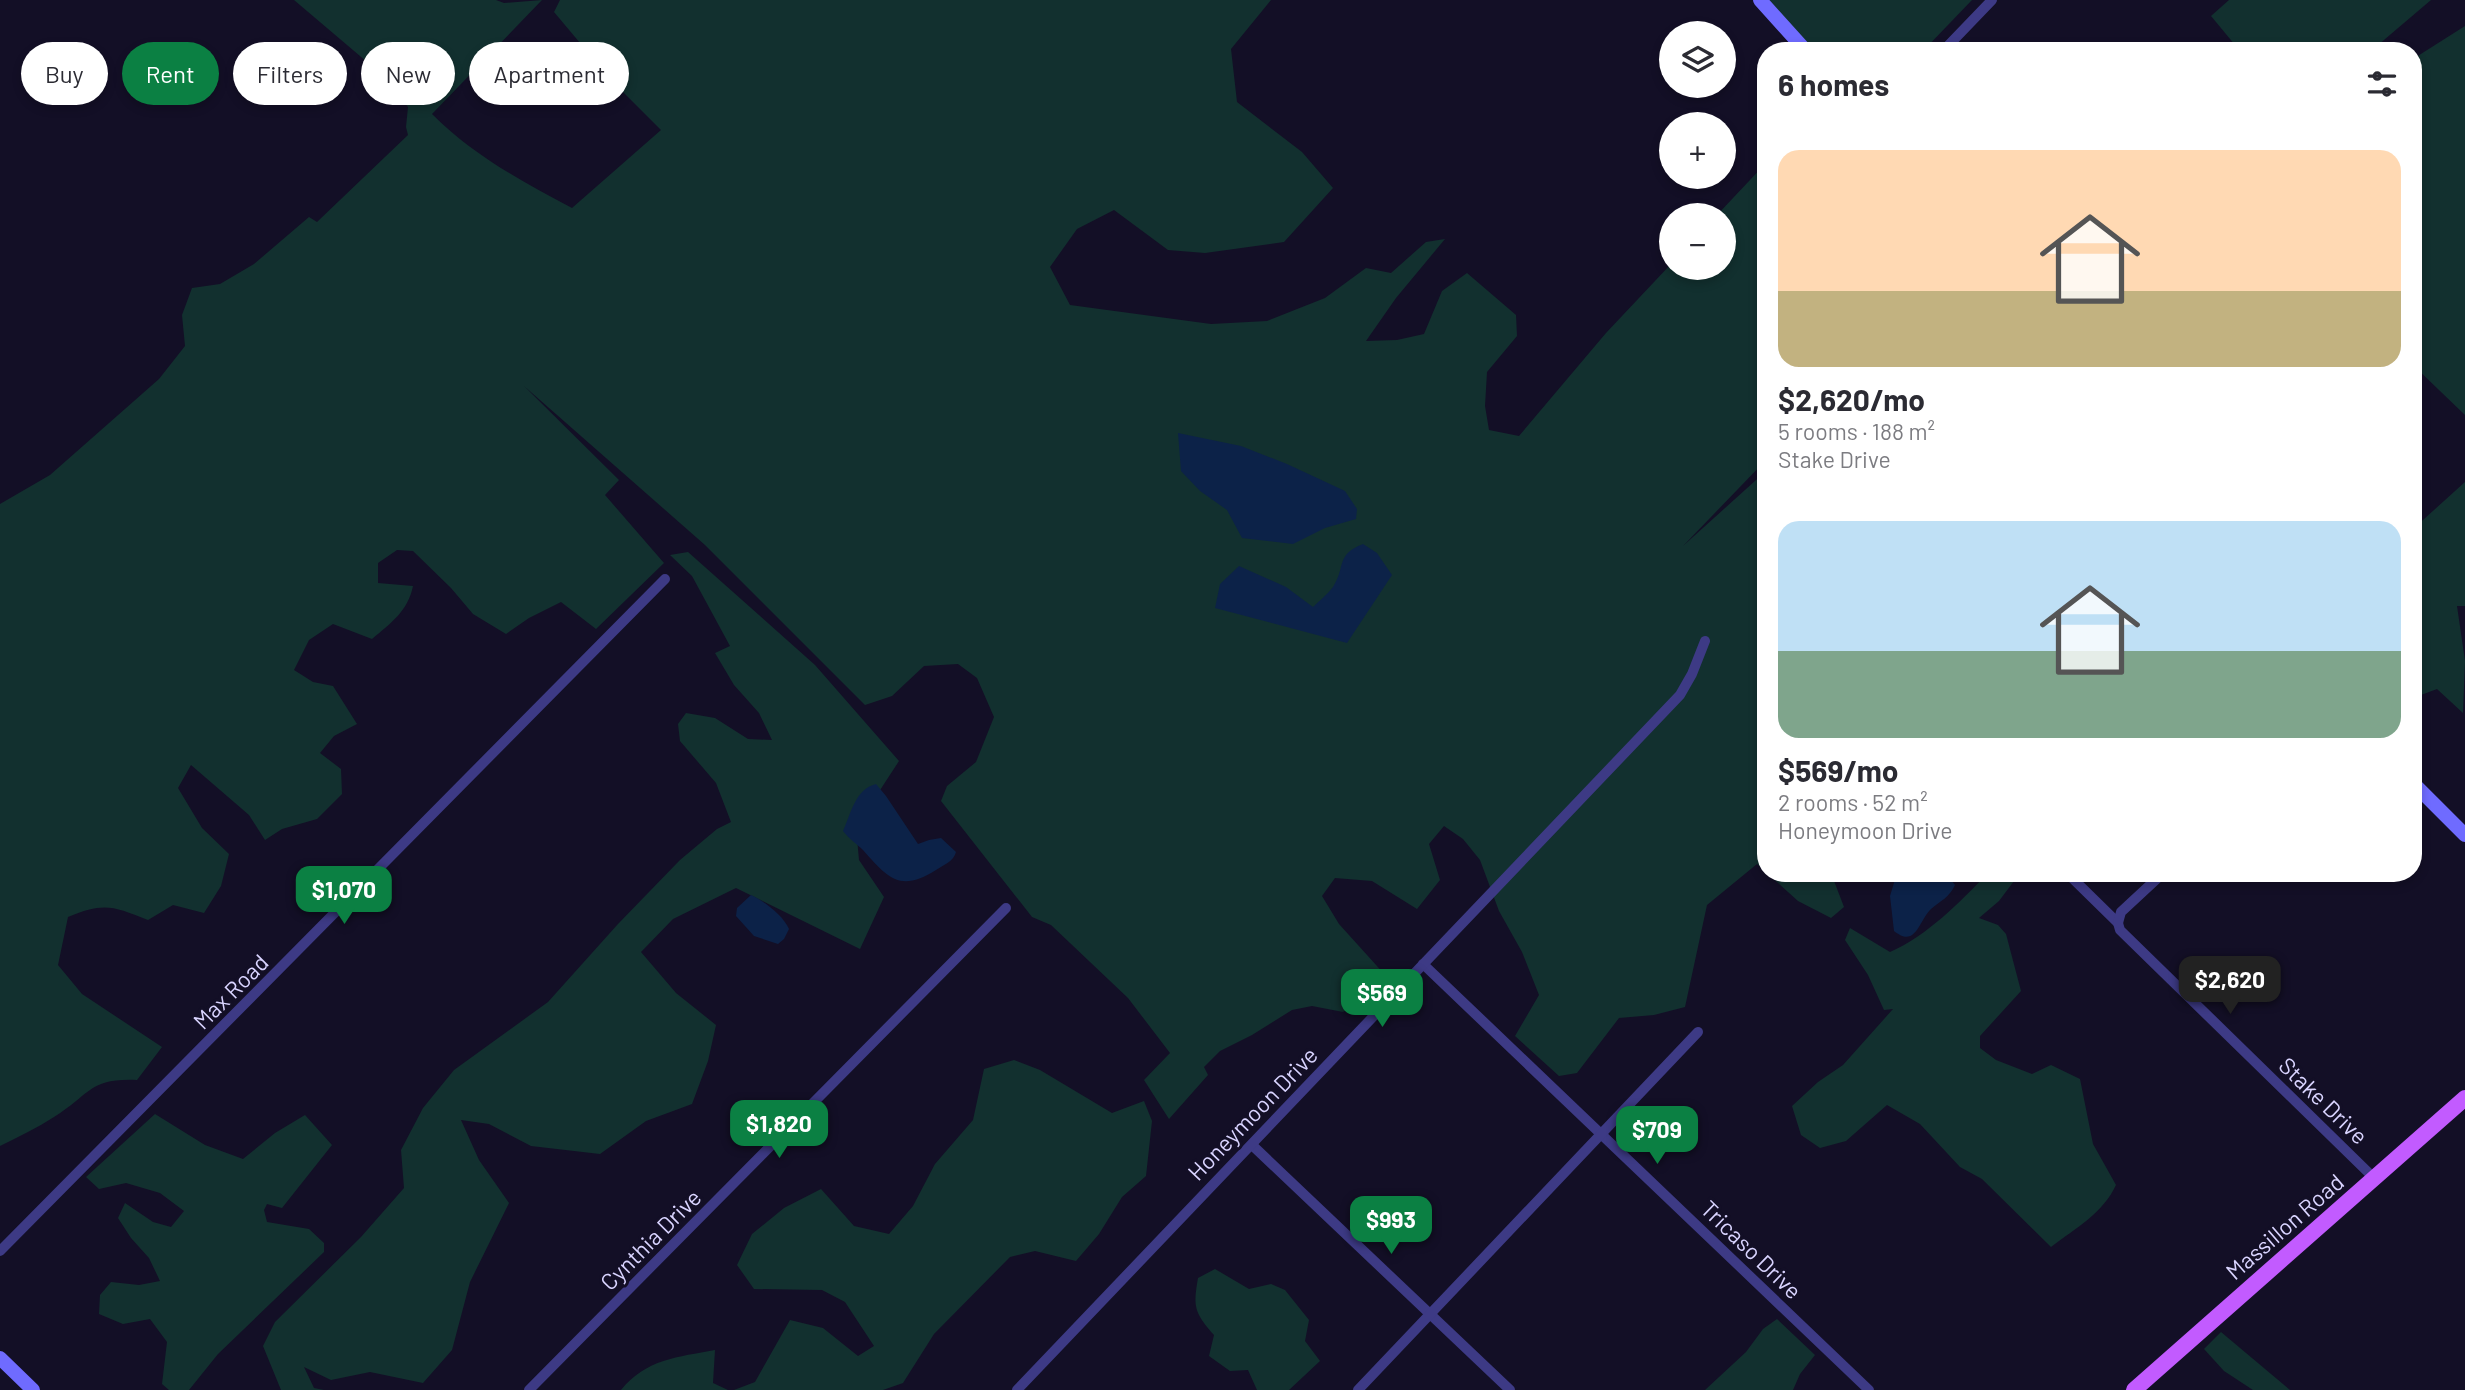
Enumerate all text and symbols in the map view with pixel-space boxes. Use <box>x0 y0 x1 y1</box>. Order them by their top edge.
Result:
map controls <box>1659 21 1736 280</box>
button: layers <box>1659 21 1736 98</box>
chip: Buy <box>21 42 108 105</box>
chip: Rent <box>122 42 219 105</box>
chip: Filters <box>233 42 347 105</box>
chip: New <box>361 42 455 105</box>
chip: Apartment <box>469 42 629 105</box>
icon: filters <box>2363 65 2401 103</box>
text: 6 homes <box>1778 66 1889 102</box>
button: + <box>1659 112 1736 189</box>
icon: home <box>2027 196 2153 322</box>
button: − <box>1659 203 1736 280</box>
text: $2,620/mo <box>1778 381 1925 417</box>
text: 5 rooms · 188 m² <box>1778 417 1935 445</box>
text: Stake Drive <box>1778 445 1891 473</box>
icon: home <box>2027 567 2153 693</box>
text: $569/mo <box>1778 752 1898 788</box>
text: 2 rooms · 52 m² <box>1778 788 1928 816</box>
text: Honeymoon Drive <box>1778 816 1953 844</box>
pin: $1,070 <box>287 866 401 926</box>
text: $1,070 <box>312 875 376 903</box>
street label: Max Road <box>187 948 274 1035</box>
pin: $2,620 <box>2173 956 2287 1016</box>
text: $2,620 <box>2195 965 2265 993</box>
pin: $569 <box>1341 970 1423 1029</box>
text: $569 <box>1357 978 1407 1006</box>
street label: Honeymoon Drive <box>1182 1041 1323 1186</box>
street label: Stake Drive <box>2273 1051 2374 1150</box>
pin: $1,820 <box>722 1100 836 1160</box>
pin: $709 <box>1616 1106 1698 1166</box>
text: $1,820 <box>746 1109 812 1137</box>
text: $709 <box>1632 1115 1682 1143</box>
street label: Massillon Road <box>2220 1168 2349 1285</box>
street label: Cynthia Drive <box>594 1183 707 1296</box>
street label: Tricaso Drive <box>1695 1194 1808 1304</box>
pin: $993 <box>1350 1196 1432 1256</box>
text: $993 <box>1366 1205 1416 1233</box>

